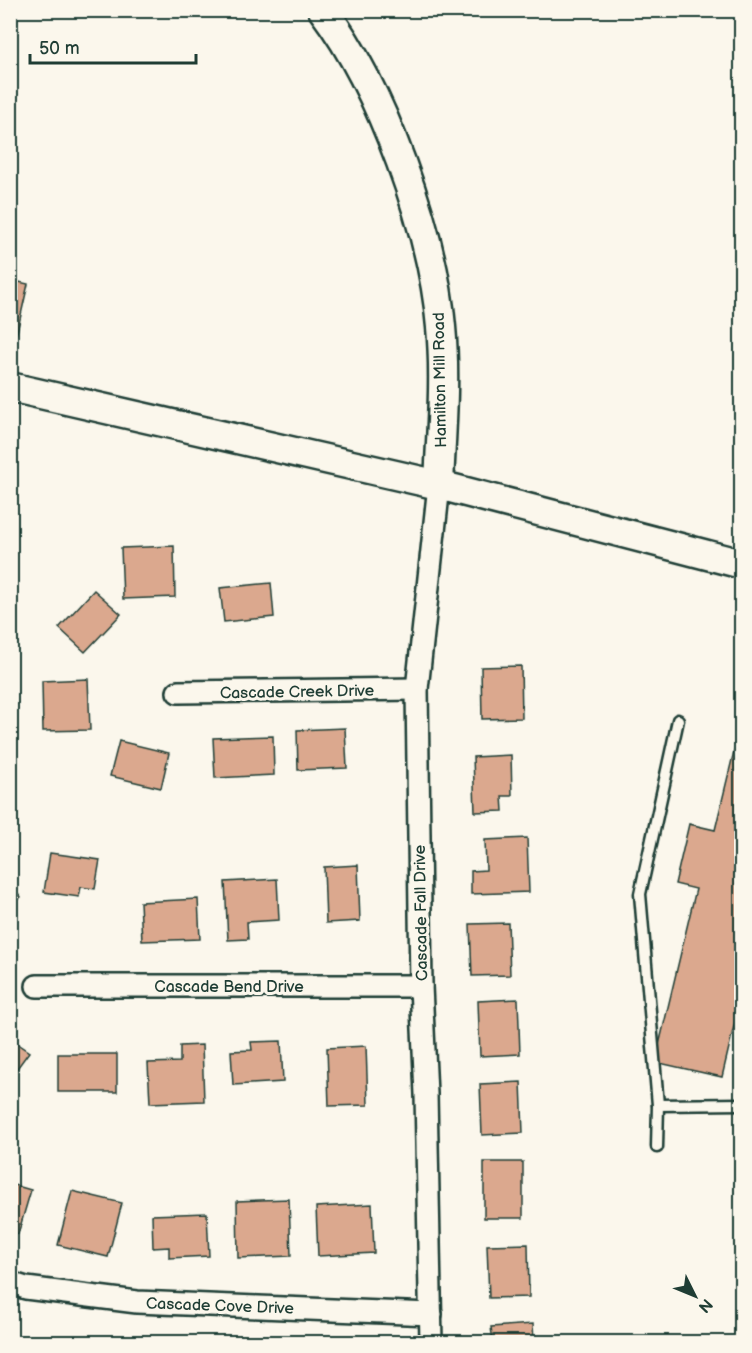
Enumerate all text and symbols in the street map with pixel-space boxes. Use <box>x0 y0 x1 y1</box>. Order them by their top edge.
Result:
scale bar <box>30 27 196 65</box>
text: 50 m <box>39 38 80 59</box>
street label: Hamilton Mill Road <box>430 312 451 448</box>
street label: Cascade Creek Drive <box>220 682 375 703</box>
street label: Cascade Fall Drive <box>411 844 432 981</box>
street label: Cascade Bend Drive <box>154 978 304 997</box>
north arrow <box>665 1266 725 1326</box>
street label: Cascade Cove Drive <box>146 1294 295 1319</box>
text: N <box>694 1294 716 1316</box>

